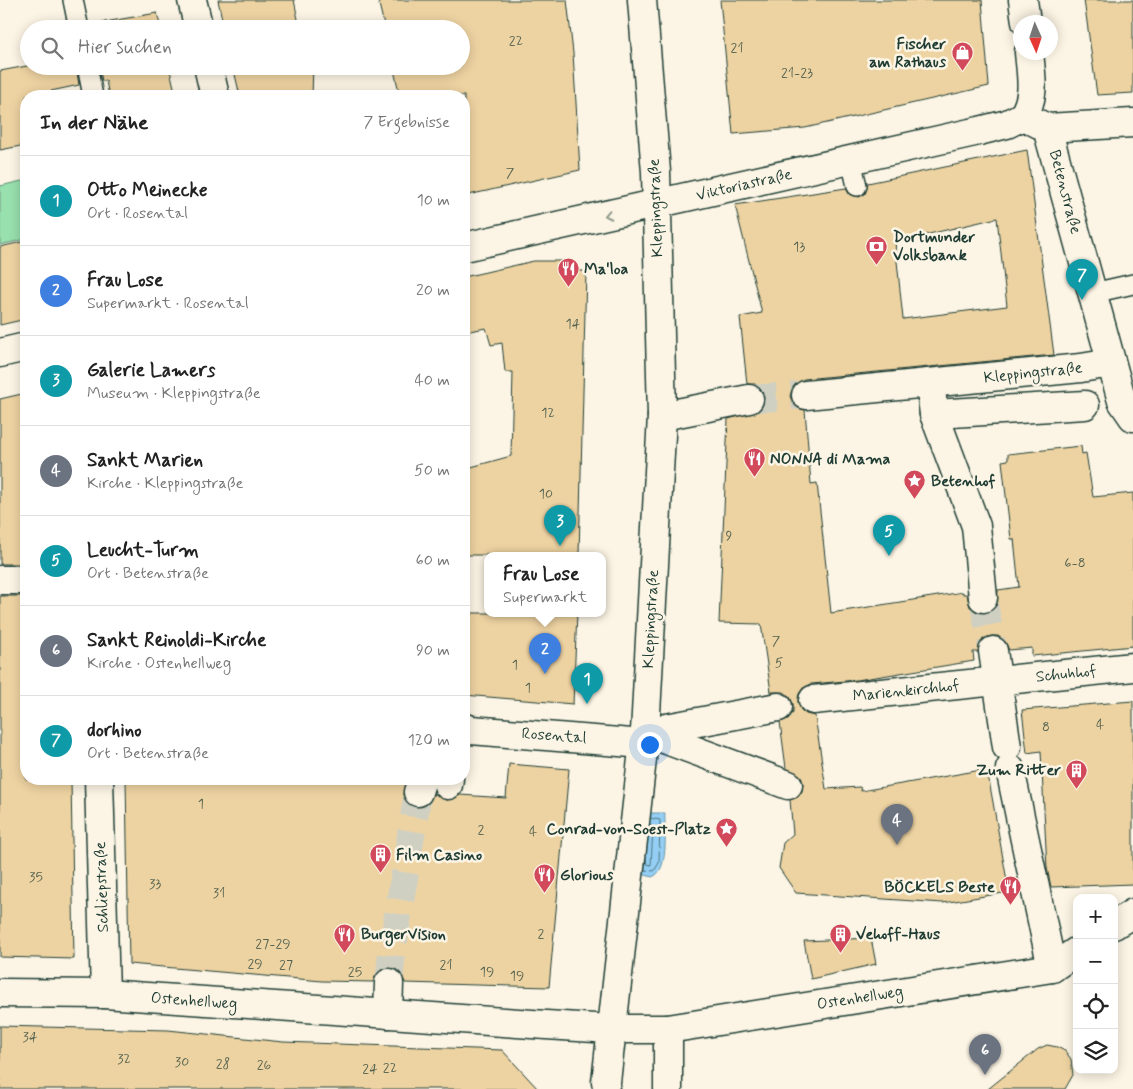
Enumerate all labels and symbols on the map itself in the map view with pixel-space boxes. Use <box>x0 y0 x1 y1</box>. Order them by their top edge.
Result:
north arrow <box>1013 15 1058 60</box>
house number: 22 <box>509 32 523 50</box>
place label: Fischer am Rathaus <box>869 34 947 73</box>
house number: 21 <box>731 39 743 57</box>
shop icon: Fischer am Rathaus <box>950 41 974 72</box>
house number: 21-23 <box>781 64 813 82</box>
street label: Betenstraße <box>1044 148 1086 236</box>
street label: Kleppingstraße <box>644 158 669 258</box>
house number: 7 <box>506 164 515 182</box>
street label: Viktoriastraße <box>694 164 794 206</box>
one-way arrow <box>604 209 613 220</box>
place label: Dortmunder Volksbank <box>893 227 976 266</box>
bank icon: Dortmunder Volksbank <box>865 234 889 265</box>
house number: 13 <box>793 238 805 256</box>
restaurant icon: Ma'loa <box>556 257 580 288</box>
place label: Ma'loa <box>584 259 629 280</box>
pin: 7 <box>1066 259 1098 300</box>
house number: 14 <box>566 315 581 333</box>
street label: Kleppingstraße <box>983 357 1084 390</box>
house number: 12 <box>541 404 555 422</box>
restaurant icon: NONNA di Mama <box>742 447 766 478</box>
place label: NONNA di Mama <box>770 449 891 470</box>
place icon: Betenhof <box>903 469 927 500</box>
place label: Betenhof <box>931 471 995 492</box>
house number: 10 <box>539 485 553 503</box>
pin: 3 <box>544 505 576 546</box>
pin: 5 <box>873 515 905 556</box>
house number: 9 <box>726 527 733 545</box>
house number: 6-8 <box>1064 554 1086 572</box>
street label: Kleppingstraße <box>638 569 665 669</box>
house number: 7 <box>772 632 781 650</box>
pin: 2 <box>529 633 561 674</box>
house number: 5 <box>775 654 783 672</box>
house number: 1 <box>512 656 518 674</box>
street label: Schuhhof <box>1035 660 1098 688</box>
pin: 1 <box>571 663 603 704</box>
street label: Marienkirchhof <box>852 675 960 707</box>
house number: 1 <box>525 679 531 697</box>
house number: 4 <box>1096 716 1104 734</box>
house number: 8 <box>1042 718 1050 736</box>
street label: Rosental <box>521 723 587 749</box>
your location <box>637 732 663 758</box>
building icon: Zum Ritter <box>1065 758 1089 789</box>
place label: Zum Ritter <box>976 760 1061 781</box>
house number: 1 <box>198 795 204 813</box>
pin: 4 <box>881 804 913 845</box>
place icon: Conrad-von-Soest-Platz <box>715 817 739 848</box>
place label: Conrad-von-Soest-Platz <box>546 819 711 840</box>
house number: 2 <box>478 821 485 839</box>
house number: 4 <box>529 823 537 841</box>
street label: Schliepstraße <box>90 841 114 933</box>
building icon: Film Casino <box>368 843 392 874</box>
place label: Film Casino <box>396 845 482 866</box>
restaurant icon: Glorious <box>532 863 556 894</box>
place label: Glorious <box>560 865 614 886</box>
house number: 35 <box>29 868 43 886</box>
house number: 33 <box>149 875 161 893</box>
restaurant icon: BÖCKELS Beste <box>999 875 1023 906</box>
place label: BÖCKELS Beste <box>884 877 995 898</box>
house number: 31 <box>213 884 225 902</box>
restaurant icon: BurgerVision <box>333 922 357 953</box>
building icon: Vehoff-Haus <box>828 922 852 953</box>
place label: BurgerVision <box>361 924 446 947</box>
place label: Vehoff-Haus <box>856 924 940 945</box>
house number: 2 <box>538 925 545 943</box>
house number: 27-29 <box>255 935 291 953</box>
house number: 29 <box>247 955 263 973</box>
house number: 27 <box>279 956 293 974</box>
house number: 21 <box>440 956 452 974</box>
house number: 25 <box>348 963 362 981</box>
house number: 19 <box>480 963 494 981</box>
house number: 19 <box>510 967 524 985</box>
street label: Ostenhellweg <box>816 981 905 1016</box>
street label: Ostenhellweg <box>150 987 238 1015</box>
house number: 34 <box>23 1028 38 1046</box>
pin: 6 <box>969 1034 1001 1075</box>
house number: 32 <box>117 1050 131 1068</box>
house number: 30 <box>175 1053 189 1071</box>
house number: 28 <box>216 1055 230 1073</box>
house number: 26 <box>257 1056 272 1074</box>
house number: 22 <box>383 1059 397 1077</box>
house number: 24 <box>362 1060 378 1078</box>

